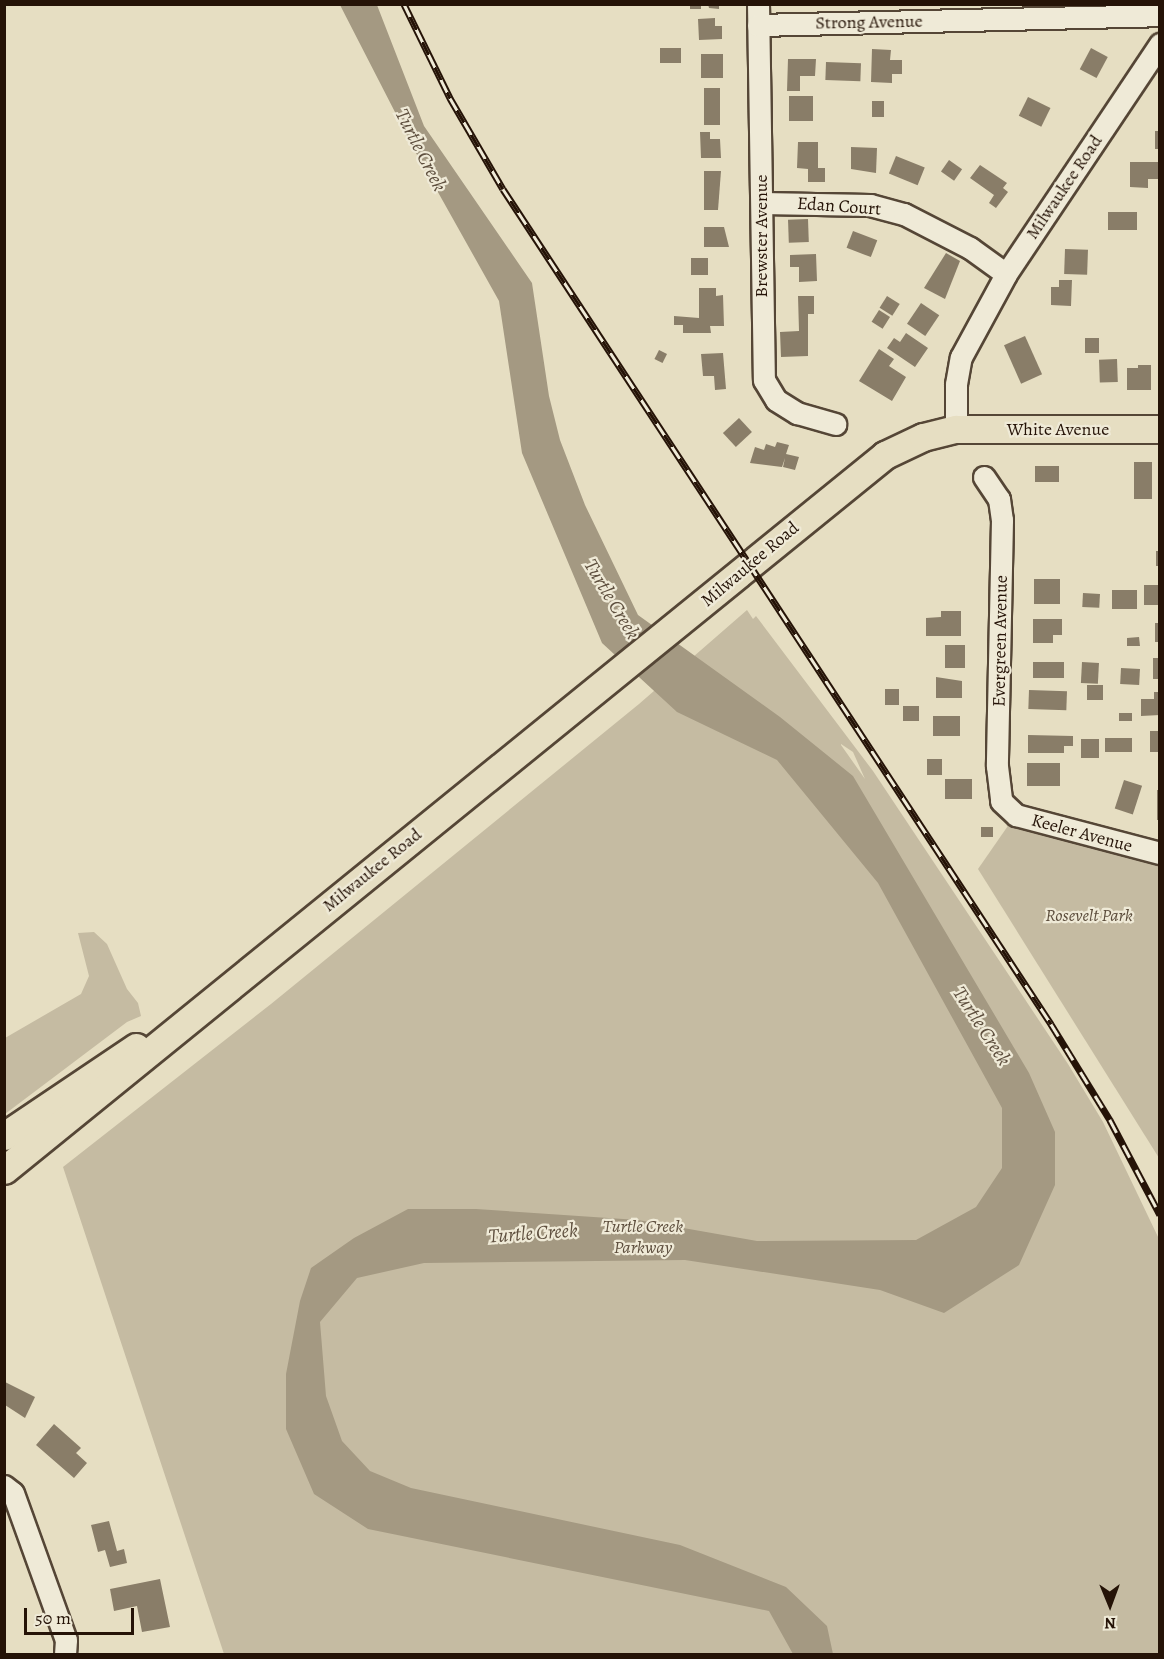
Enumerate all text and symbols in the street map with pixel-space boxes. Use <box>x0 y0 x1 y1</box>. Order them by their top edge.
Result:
street label: Strong Avenue <box>815 10 923 34</box>
water label: Turtle Creek <box>390 105 452 195</box>
street label: Milwaukee Road <box>1021 131 1107 243</box>
street label: Brewster Avenue <box>750 174 772 298</box>
street label: Edan Court <box>796 192 882 220</box>
street label: White Avenue <box>1007 418 1109 440</box>
street label: Milwaukee Road <box>697 517 803 611</box>
water label: Turtle Creek <box>579 555 645 643</box>
street label: Evergreen Avenue <box>988 575 1012 707</box>
street label: Keeler Avenue <box>1029 809 1135 857</box>
street label: Milwaukee Road <box>318 824 426 916</box>
park label: Rosevelt Park <box>1045 904 1133 926</box>
water label: Turtle Creek <box>948 982 1016 1070</box>
park label: Turtle Creek Parkway <box>603 1216 683 1258</box>
water label: Turtle Creek <box>488 1218 578 1248</box>
north arrow <box>1080 1575 1140 1635</box>
scale bar <box>27 1596 136 1634</box>
text: 50 m <box>35 1606 71 1630</box>
text: N <box>1104 1612 1116 1634</box>

